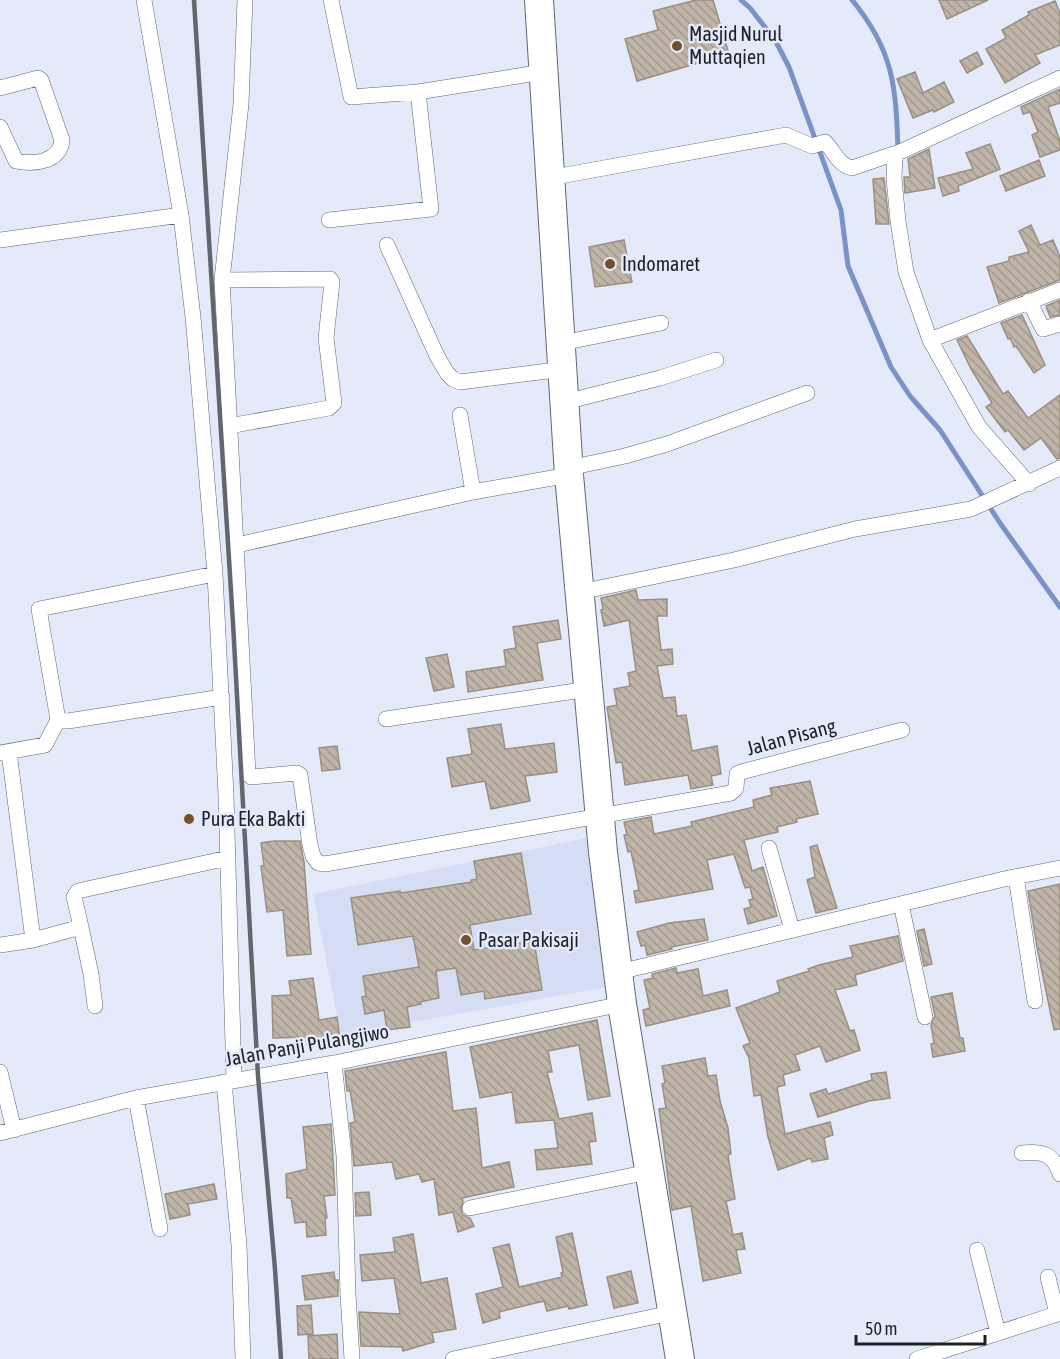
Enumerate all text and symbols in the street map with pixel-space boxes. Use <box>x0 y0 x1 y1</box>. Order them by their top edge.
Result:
place label: Masjid Nurul Muttaqien <box>689 22 783 68</box>
marker: Masjid Nurul Muttaqien <box>670 39 684 53</box>
place label: Indomaret <box>622 252 700 275</box>
marker: Indomaret <box>603 257 617 271</box>
street label: Jalan Pisang <box>744 713 838 759</box>
place label: Pura Eka Bakti <box>201 807 305 830</box>
marker: Pura Eka Bakti <box>182 812 196 826</box>
place label: Pasar Pakisaji <box>478 928 579 951</box>
marker: Pasar Pakisaji <box>459 933 473 947</box>
street label: Jalan Panji Pulangjiwo <box>223 1019 391 1070</box>
scale bar <box>856 1308 985 1346</box>
text: 50 m <box>865 1318 897 1339</box>

